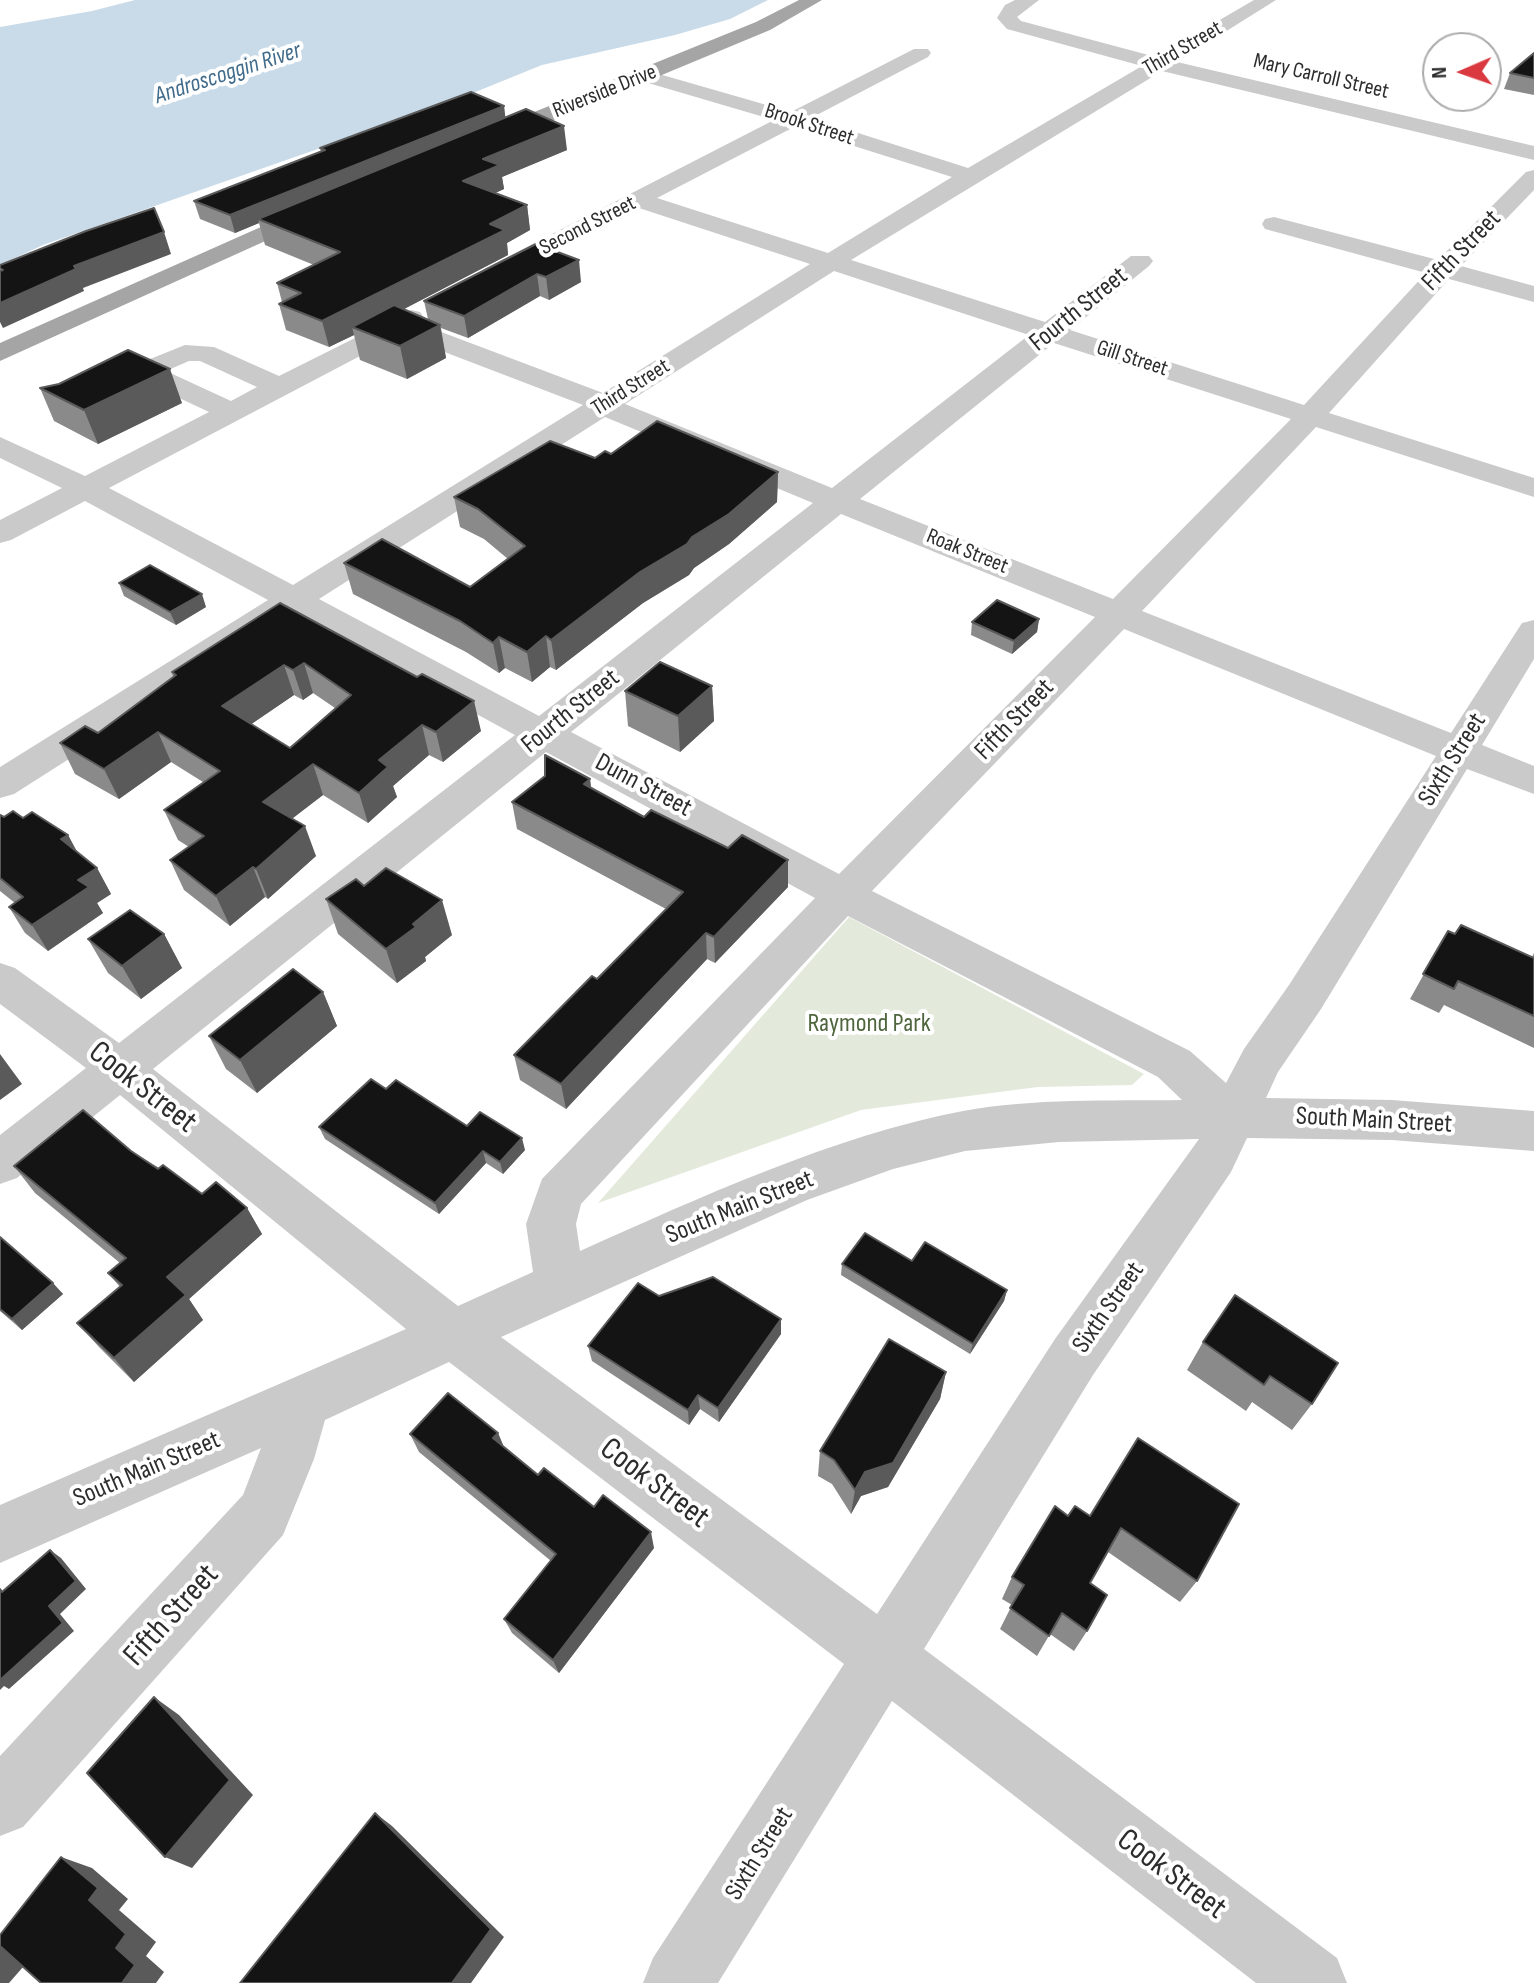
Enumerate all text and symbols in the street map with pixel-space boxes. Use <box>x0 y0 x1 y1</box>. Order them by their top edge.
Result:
street label: Third Street <box>1139 16 1227 82</box>
north arrow <box>1422 32 1502 112</box>
water label: Androscoggin River <box>151 37 305 111</box>
street label: Mary Carroll Street <box>1251 49 1391 105</box>
street label: Riverside Drive <box>549 59 661 125</box>
text: N <box>1426 66 1453 79</box>
street label: Brook Street <box>761 98 857 152</box>
street label: Second Street <box>535 190 641 262</box>
street label: Fifth Street <box>1416 204 1508 298</box>
street label: Fourth Street <box>1024 261 1134 359</box>
street label: Gill Street <box>1093 335 1171 383</box>
street label: Third Street <box>587 354 675 422</box>
street label: Roak Street <box>922 524 1012 580</box>
street label: Fourth Street <box>516 663 626 761</box>
street label: Fifth Street <box>969 673 1061 767</box>
street label: Sixth Street <box>1412 708 1494 812</box>
street label: Dunn Street <box>589 748 697 824</box>
park label: Raymond Park <box>807 1008 931 1040</box>
street label: Cook Street <box>80 1034 204 1142</box>
street label: South Main Street <box>1295 1101 1453 1141</box>
street label: South Main Street <box>662 1164 818 1252</box>
street label: Sixth Street <box>1066 1257 1152 1359</box>
street label: South Main Street <box>69 1425 225 1515</box>
street label: Cook Street <box>592 1431 716 1537</box>
street label: Fifth Street <box>116 1557 228 1675</box>
street label: Sixth Street <box>719 1802 801 1906</box>
street label: Cook Street <box>1109 1822 1233 1928</box>

